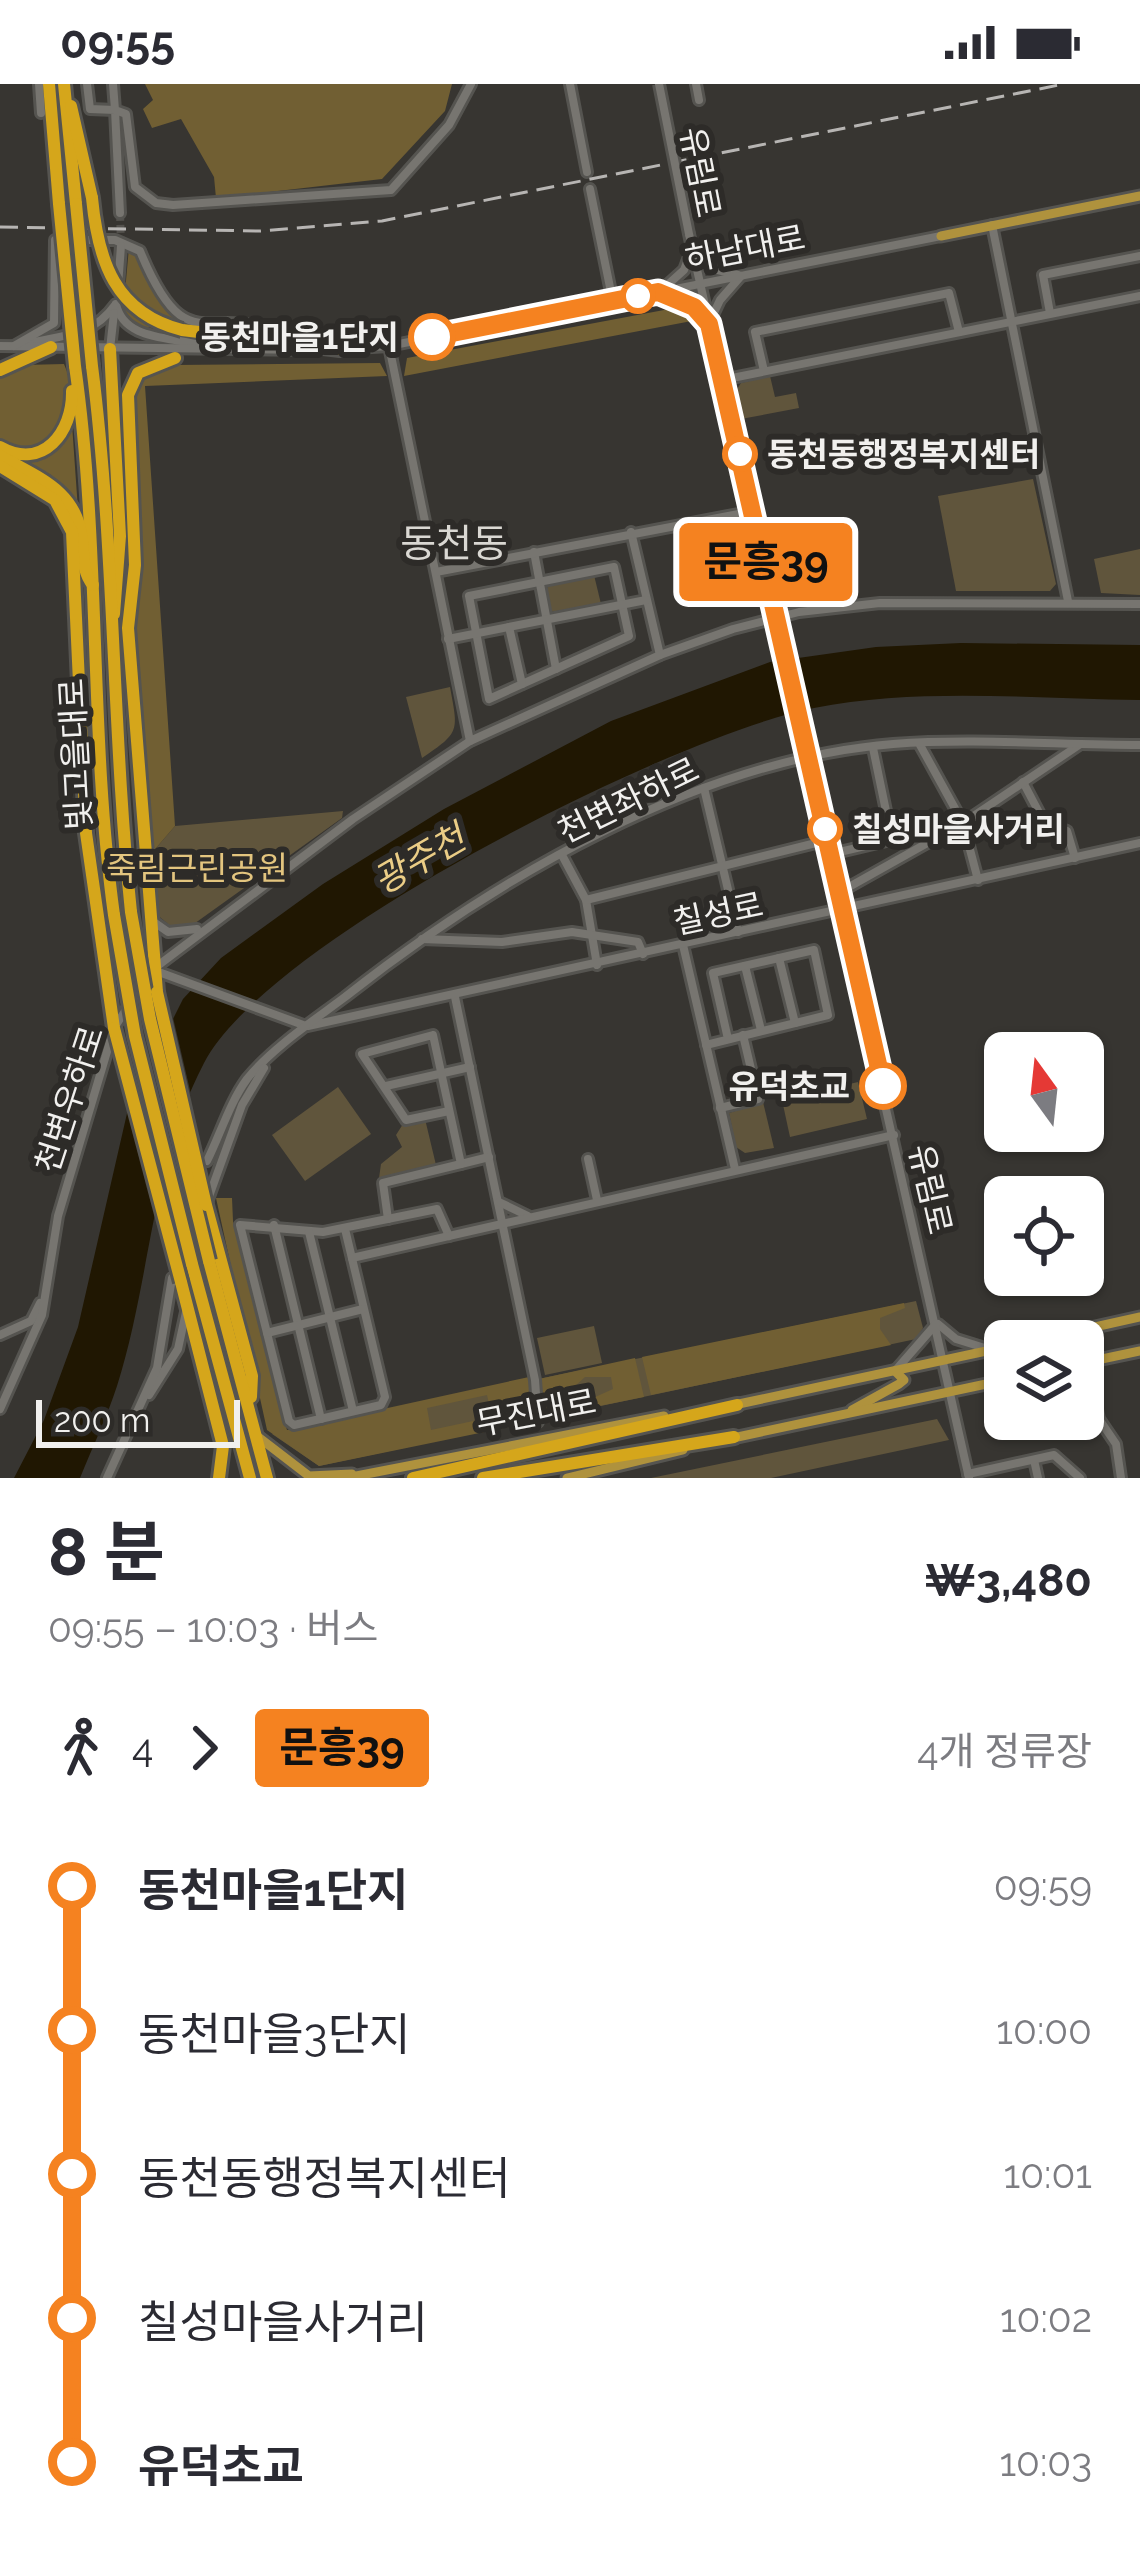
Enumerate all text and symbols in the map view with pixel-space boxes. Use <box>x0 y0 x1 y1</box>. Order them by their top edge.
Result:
text: 09:55 <box>60 16 175 69</box>
street label: 유림로 <box>673 124 728 221</box>
street label: 하남대로 <box>682 218 808 279</box>
unlabelled marker <box>622 280 654 312</box>
marker: 동천마을1단지 <box>410 315 454 359</box>
place label: 동천마을1단지 <box>201 318 399 357</box>
place label: 동천동행정복지센터 <box>767 435 1040 474</box>
marker: 동천동행정복지센터 <box>724 438 756 470</box>
district label: 동천동 <box>400 520 508 566</box>
line badge: 문흥39 <box>682 523 850 601</box>
text: 문흥39 <box>703 537 829 586</box>
street label: 빛고을대로 <box>52 677 99 831</box>
street label: 천변좌하로 <box>551 750 705 851</box>
place label: 칠성마을사거리 <box>852 810 1065 849</box>
marker: 칠성마을사거리 <box>809 813 841 845</box>
water label: 광주천 <box>365 814 476 902</box>
park label: 죽림근린공원 <box>106 849 288 888</box>
street label: 칠성로 <box>669 885 767 942</box>
street label: 천변우하로 <box>27 1021 111 1177</box>
north arrow <box>984 1032 1104 1152</box>
map controls <box>984 1032 1104 1440</box>
marker: 유덕초교 <box>861 1064 905 1108</box>
place label: 유덕초교 <box>729 1067 850 1106</box>
street label: 유림로 <box>901 1140 960 1238</box>
button: locate <box>984 1176 1104 1296</box>
button: layers <box>984 1320 1104 1440</box>
street label: 무진대로 <box>473 1382 599 1443</box>
scale bar <box>36 1394 240 1447</box>
text: 200 m <box>54 1401 150 1440</box>
text: 8 분 <box>48 1513 164 1590</box>
text: ₩3,480 <box>924 1554 1092 1607</box>
text: 09:55 – 10:03 · 버스 <box>48 1605 378 1651</box>
icon: walk <box>48 1715 114 1781</box>
icon: forward <box>171 1715 237 1781</box>
text: 문흥39 <box>279 1723 405 1772</box>
text: 4 <box>132 1725 153 1771</box>
text: 4개 정류장 <box>917 1728 1092 1774</box>
text: 09:59 <box>994 1863 1092 1909</box>
text: 동천마을1단지 <box>138 1864 409 1917</box>
text: 10:00 <box>996 2007 1092 2053</box>
text: 동천마을3단지 <box>138 2008 410 2061</box>
text: 10:01 <box>1004 2151 1092 2197</box>
text: 동천동행정복지센터 <box>138 2152 511 2205</box>
text: 10:02 <box>1000 2295 1092 2341</box>
text: 칠성마을사거리 <box>138 2296 428 2349</box>
text: 10:03 <box>999 2439 1092 2485</box>
text: 유덕초교 <box>138 2440 304 2493</box>

